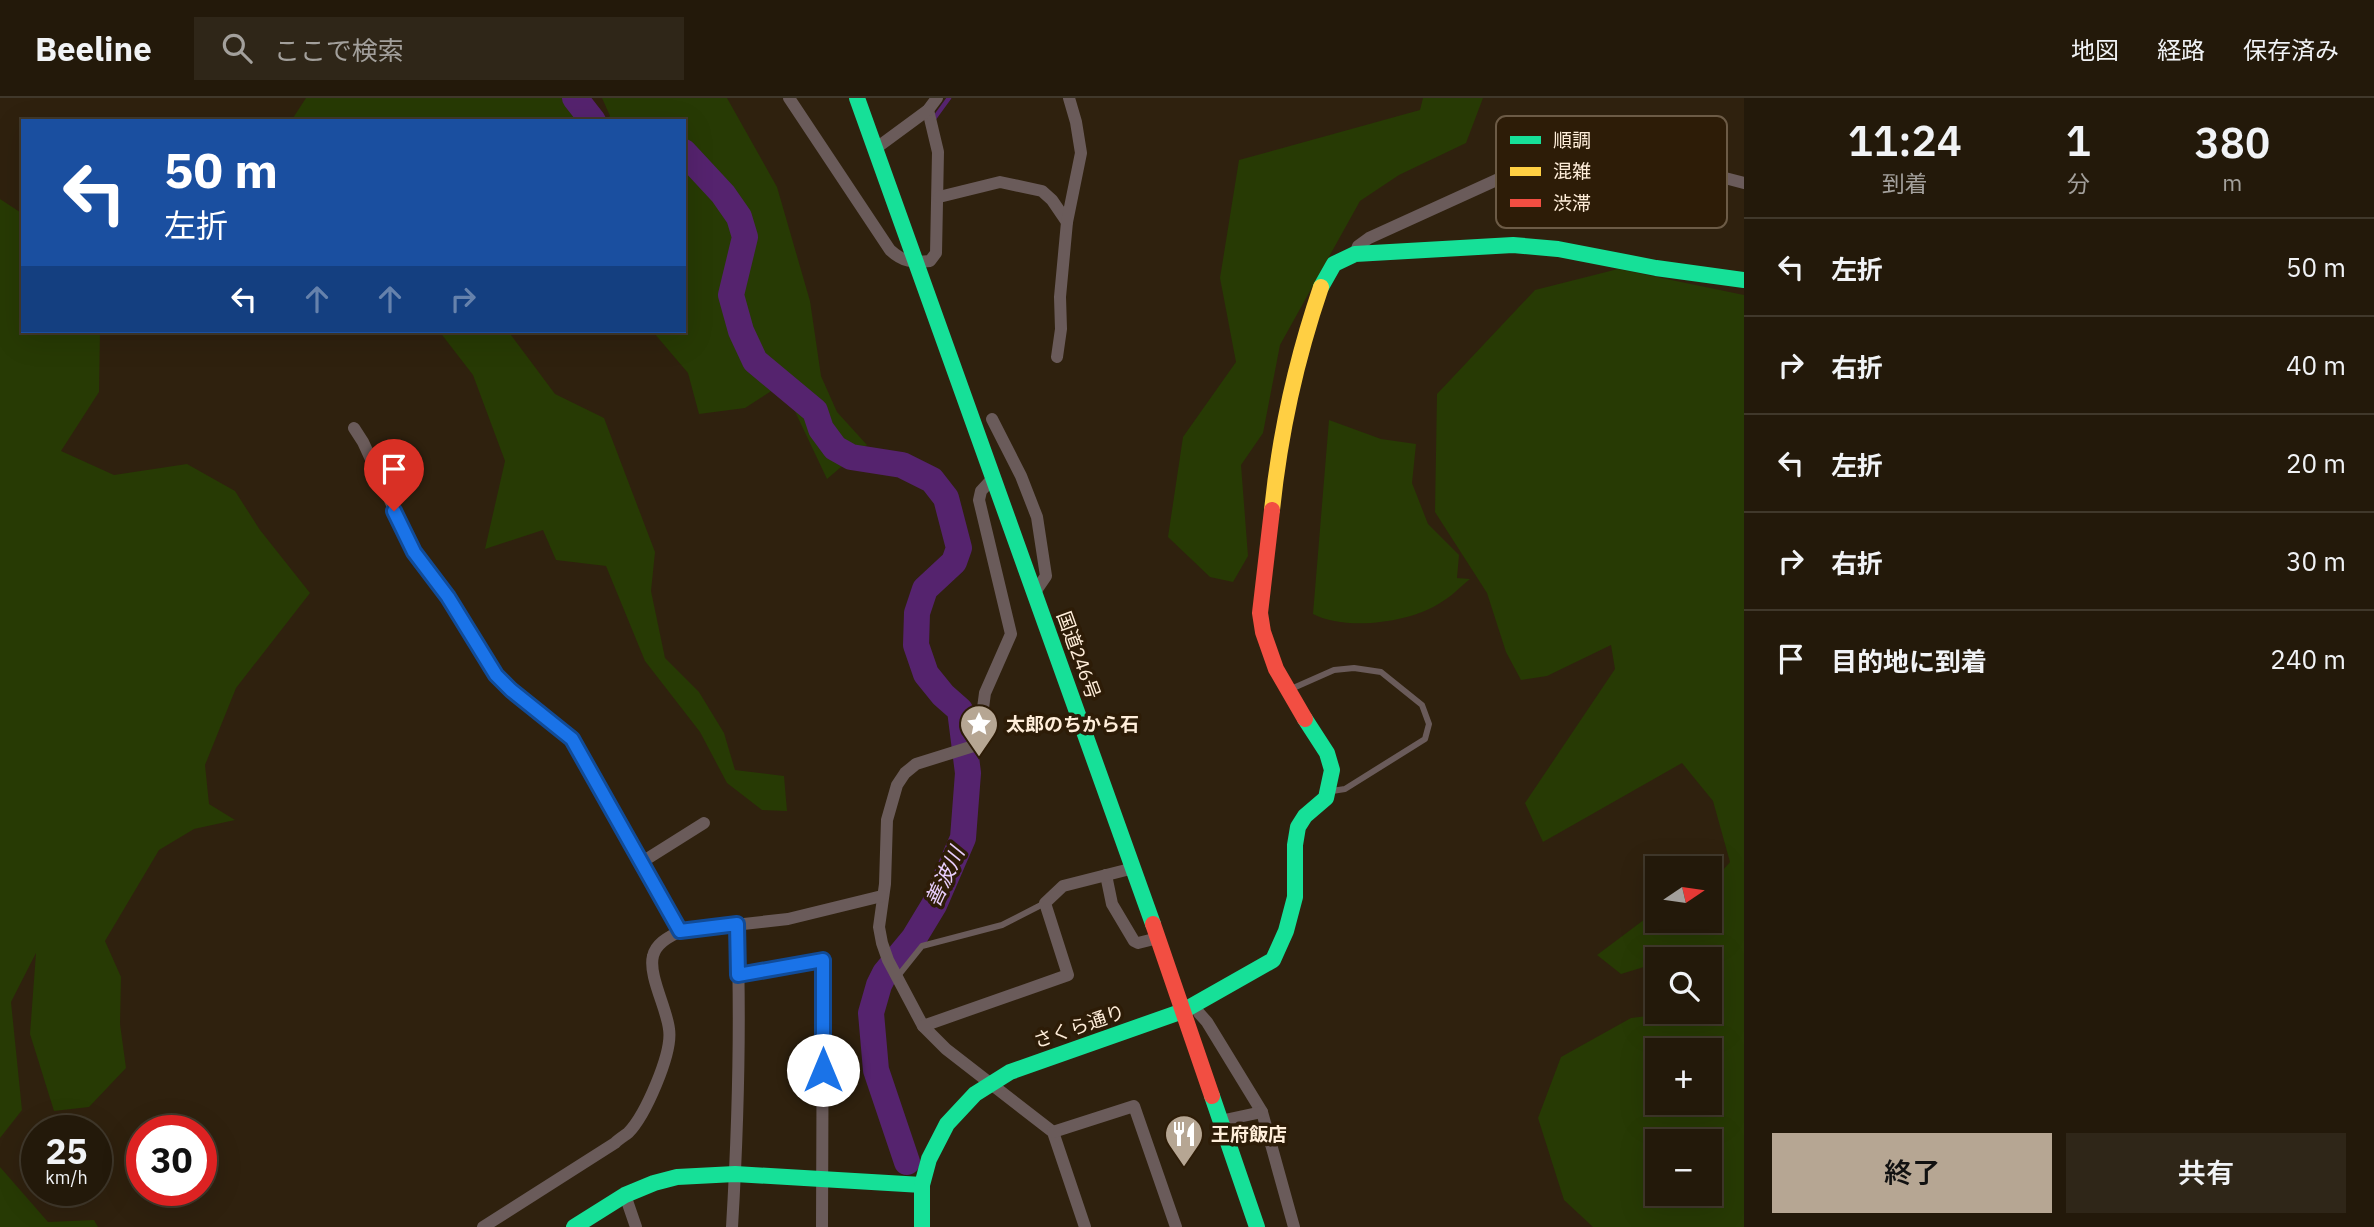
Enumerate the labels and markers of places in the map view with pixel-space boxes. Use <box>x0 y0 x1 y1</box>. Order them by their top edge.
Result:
pin <box>364 439 424 511</box>
place icon: 太郎のちから石 <box>958 703 1000 758</box>
place label: 太郎のちから石 <box>1006 712 1139 736</box>
restaurant icon: 王府飯店 <box>1163 1113 1205 1168</box>
place label: 王府飯店 <box>1211 1122 1287 1146</box>

